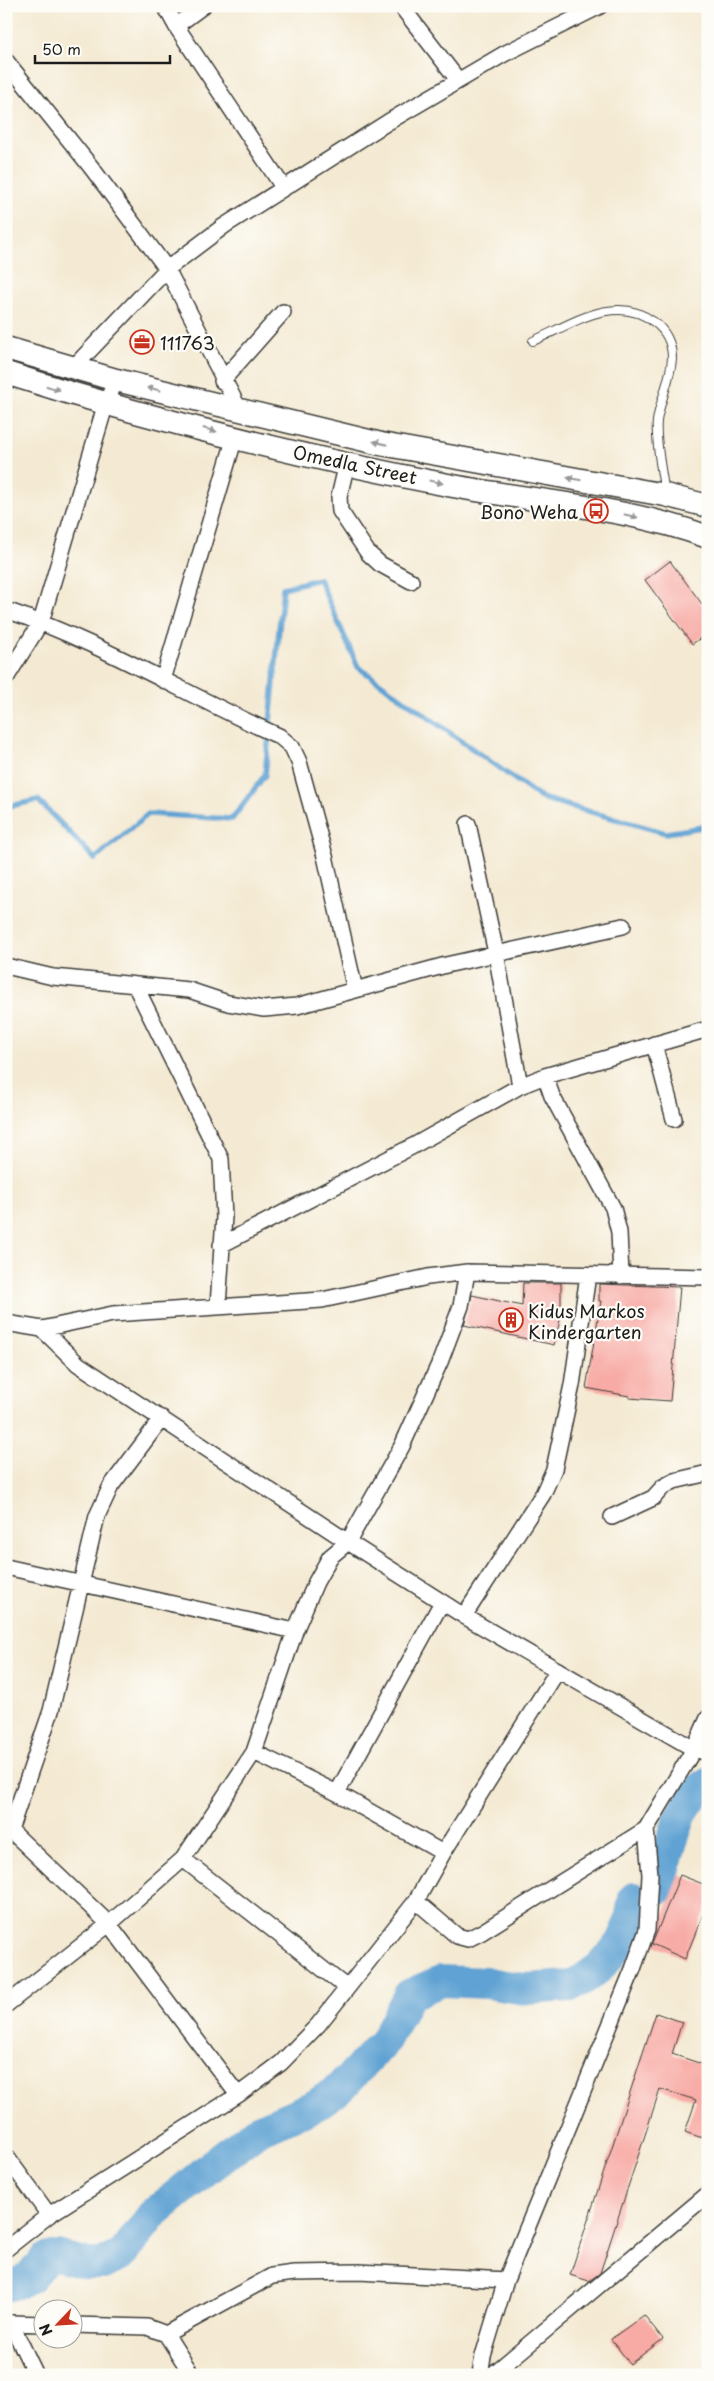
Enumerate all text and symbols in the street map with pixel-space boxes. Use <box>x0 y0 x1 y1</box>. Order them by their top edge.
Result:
scale bar <box>35 32 170 64</box>
text: 50 m <box>42 37 81 60</box>
office icon: 111763 <box>129 329 155 355</box>
place label: 111763 <box>160 329 215 356</box>
one-way arrow <box>45 384 60 392</box>
one-way arrow <box>147 385 162 393</box>
one-way arrow <box>202 426 217 434</box>
street label: Omedla Street <box>291 438 419 490</box>
one-way arrow <box>373 439 388 447</box>
one-way arrow <box>566 475 582 483</box>
one-way arrow <box>429 478 444 486</box>
place label: Bono Weha <box>480 498 579 525</box>
bus stop icon: Bono Weha <box>583 498 609 524</box>
one-way arrow <box>623 512 638 520</box>
place label: Kidus Markos Kindergarten <box>528 1297 645 1345</box>
building icon: Kidus Markos Kindergarten <box>498 1307 524 1333</box>
north arrow <box>32 2298 82 2348</box>
text: N <box>34 2320 58 2339</box>

